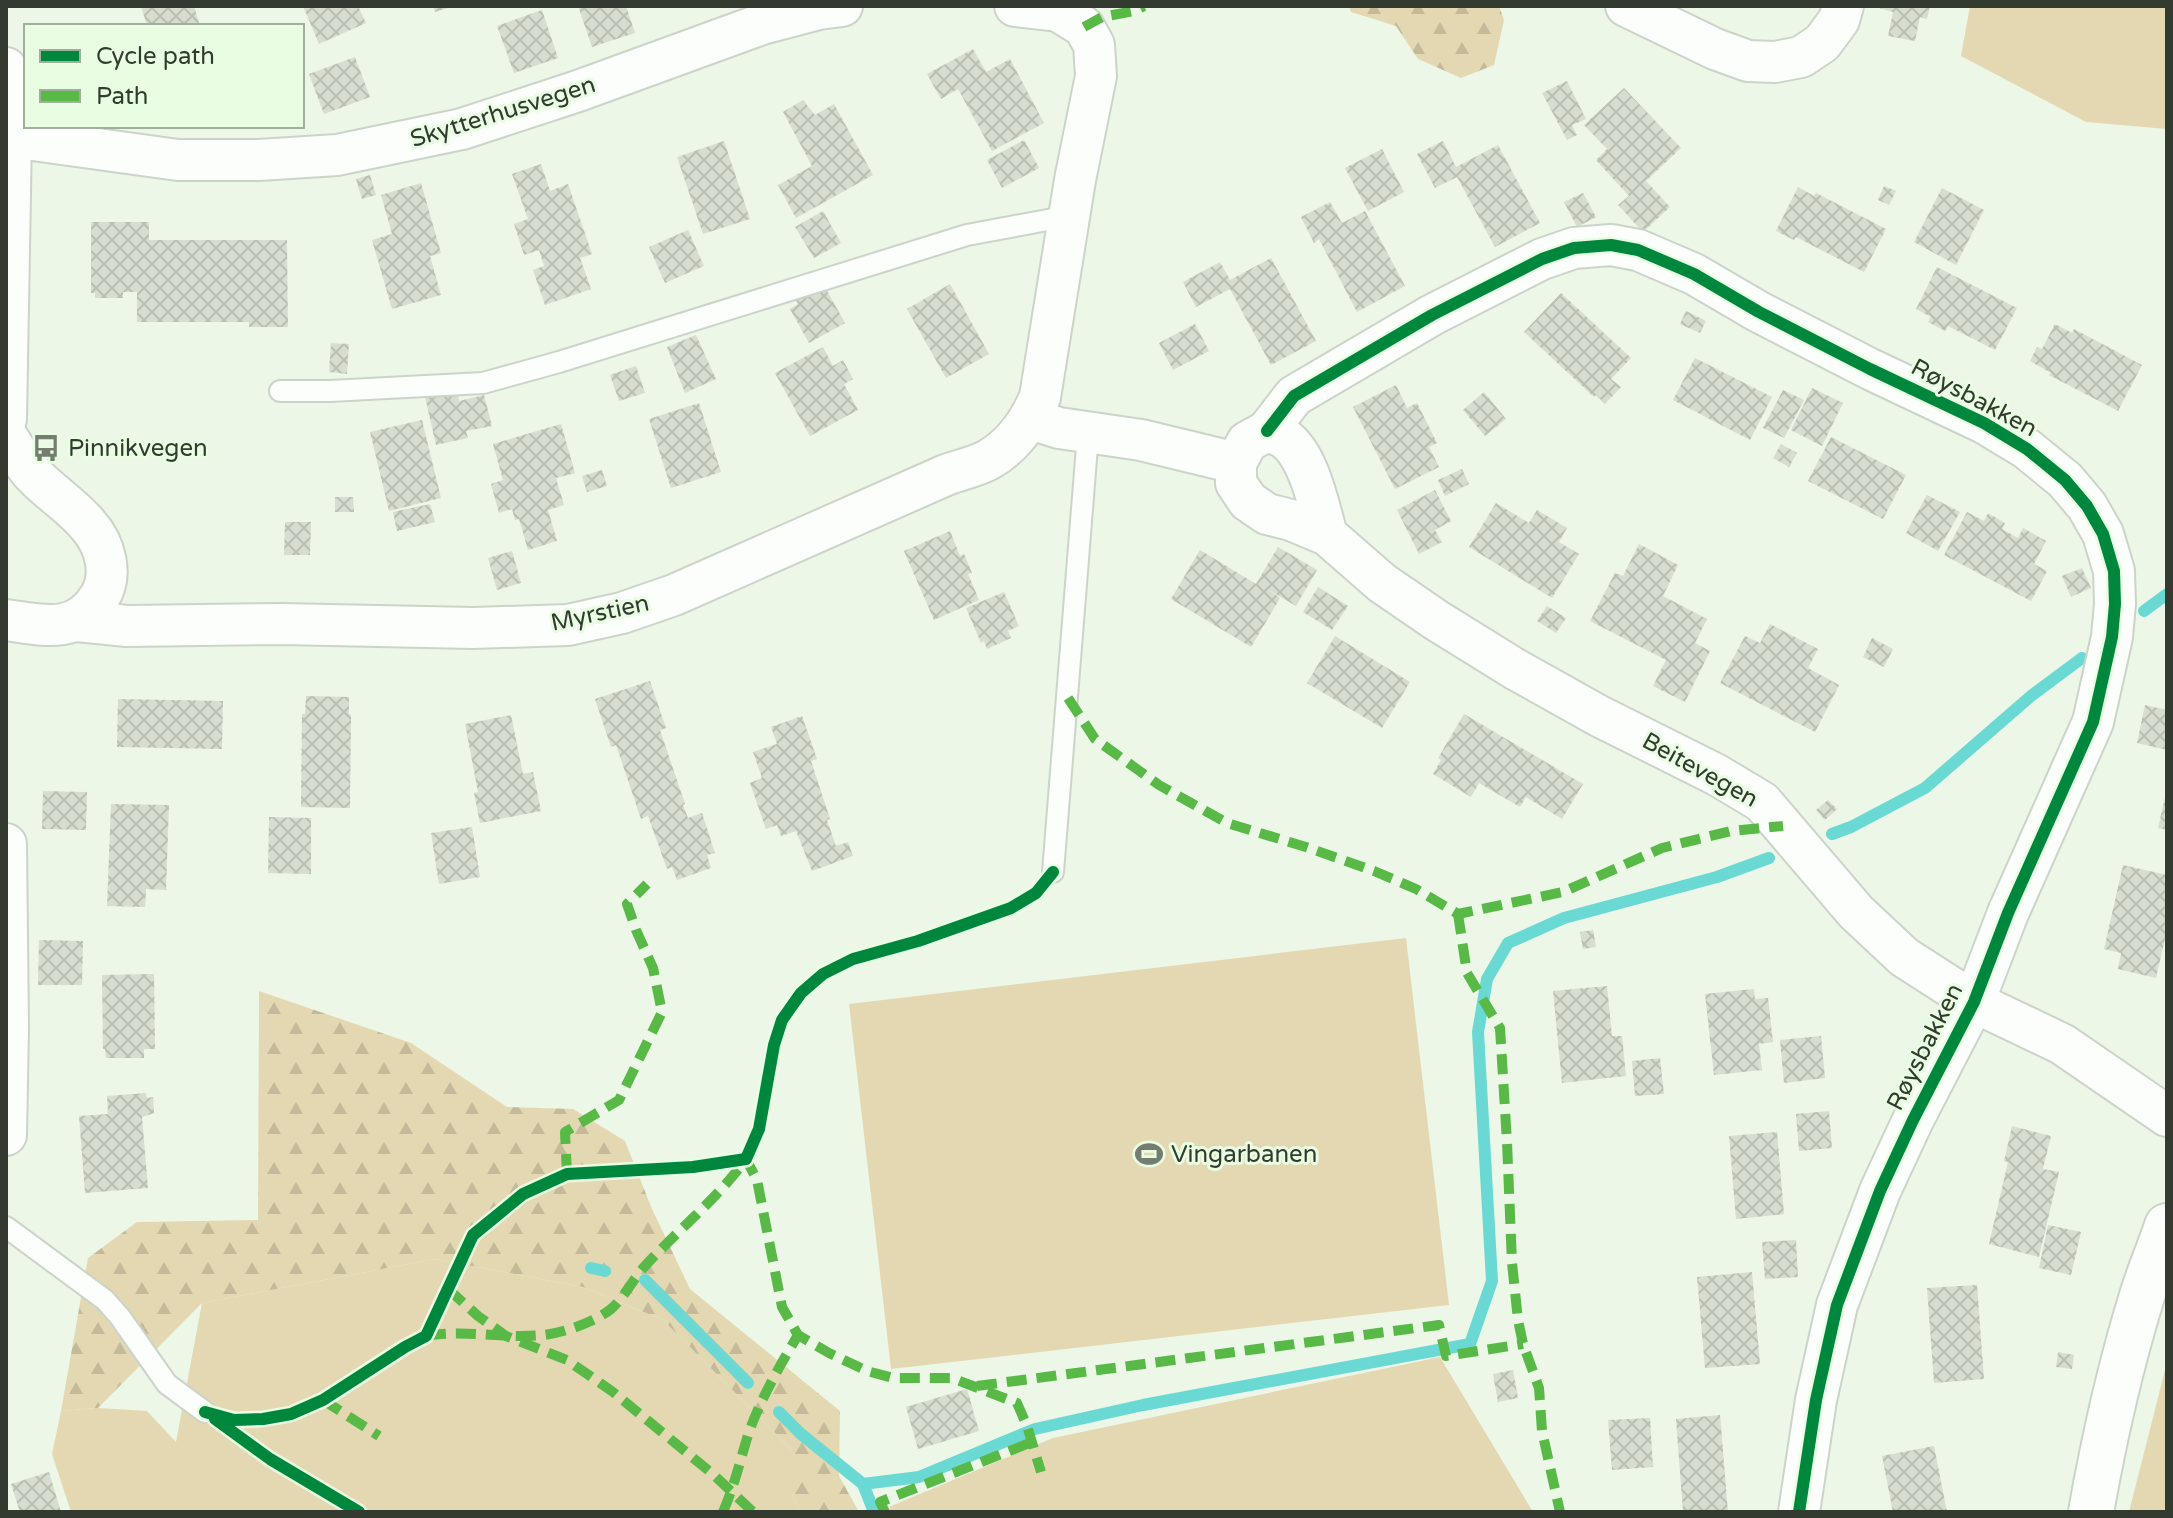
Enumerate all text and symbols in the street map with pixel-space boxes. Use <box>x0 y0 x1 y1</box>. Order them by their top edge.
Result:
legend <box>24 24 304 128</box>
text: Cycle path <box>96 42 215 71</box>
street label: Skytterhusvegen <box>407 70 599 154</box>
text: Path <box>96 82 149 111</box>
street label: Røysbakken <box>1906 353 2042 443</box>
bus stop icon: Pinnikvegen <box>31 433 61 463</box>
place label: Pinnikvegen <box>68 434 208 463</box>
street label: Myrstien <box>548 588 652 638</box>
street label: Beitevegen <box>1637 726 1763 814</box>
street label: Røysbakken <box>1881 979 1969 1115</box>
sports icon: Vingarbanen <box>1134 1139 1164 1169</box>
place label: Vingarbanen <box>1171 1140 1317 1169</box>

